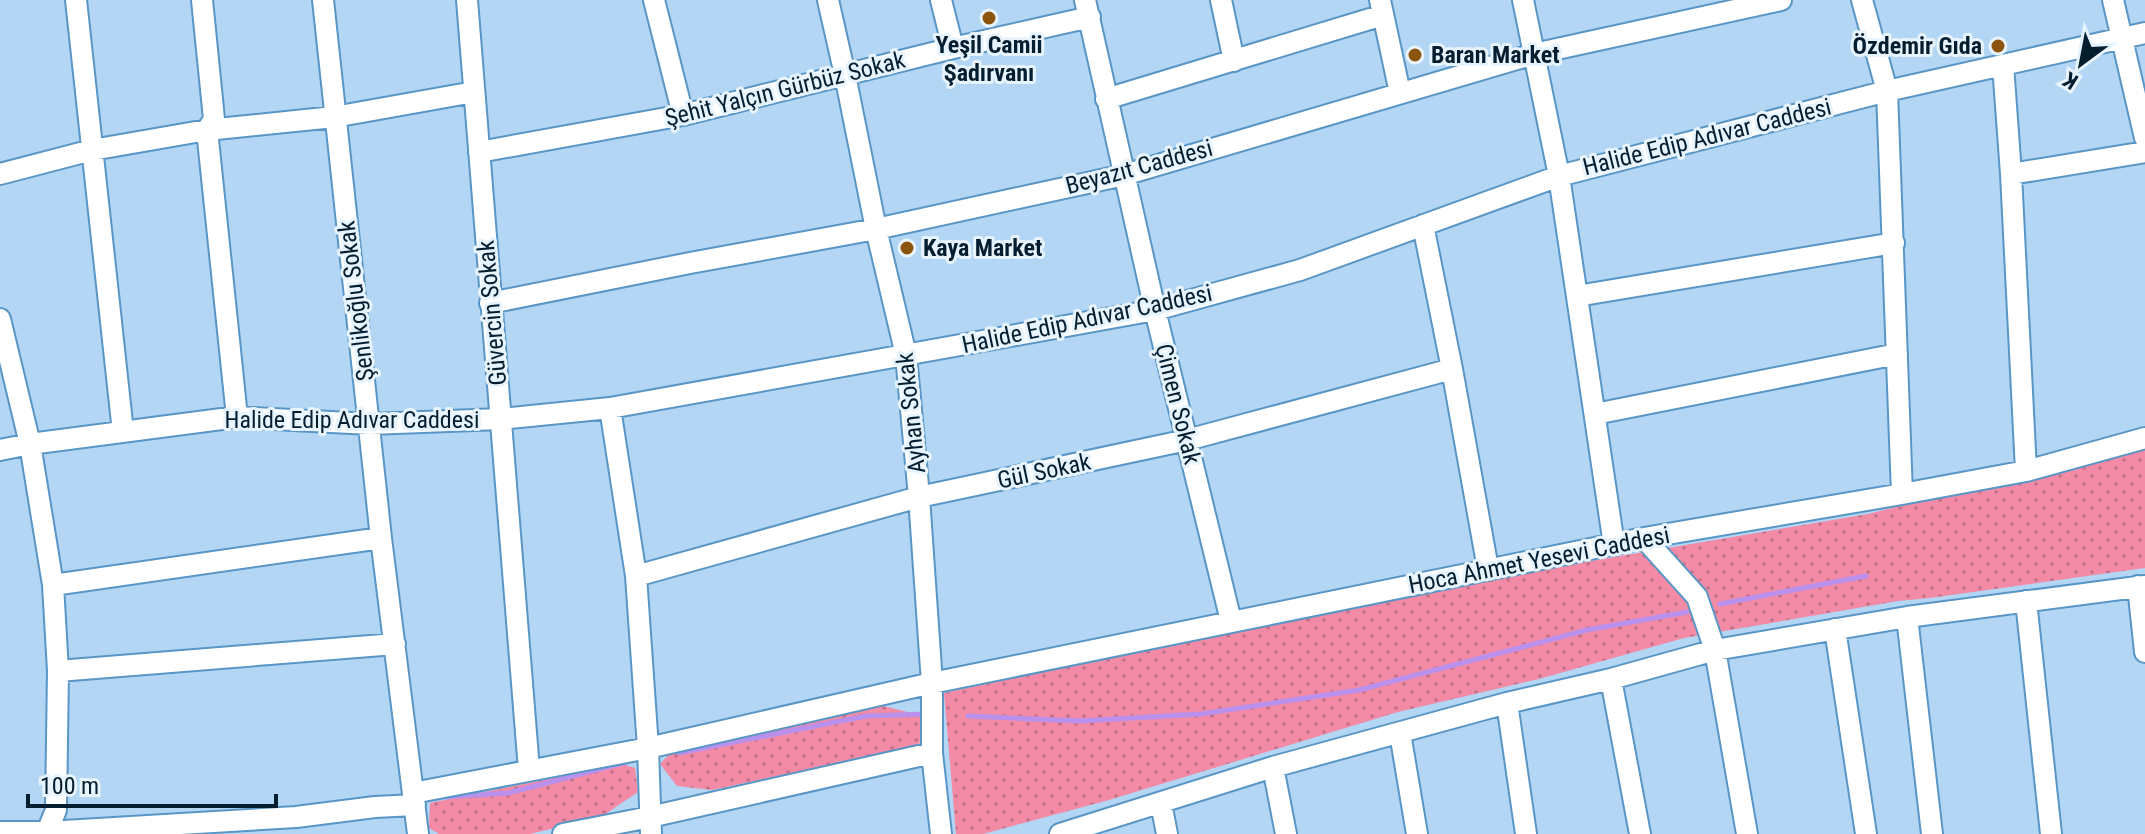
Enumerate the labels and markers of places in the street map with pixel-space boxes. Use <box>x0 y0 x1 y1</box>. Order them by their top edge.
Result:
marker: Yeşil Camii Şadırvanı <box>980 9 998 27</box>
place label: Yeşil Camii Şadırvanı <box>935 31 1043 87</box>
place label: Özdemir Gıda <box>1853 32 1982 60</box>
marker: Özdemir Gıda <box>1989 37 2007 55</box>
place label: Baran Market <box>1431 41 1560 69</box>
marker: Baran Market <box>1406 46 1424 64</box>
place label: Kaya Market <box>923 234 1042 262</box>
marker: Kaya Market <box>898 239 916 257</box>

